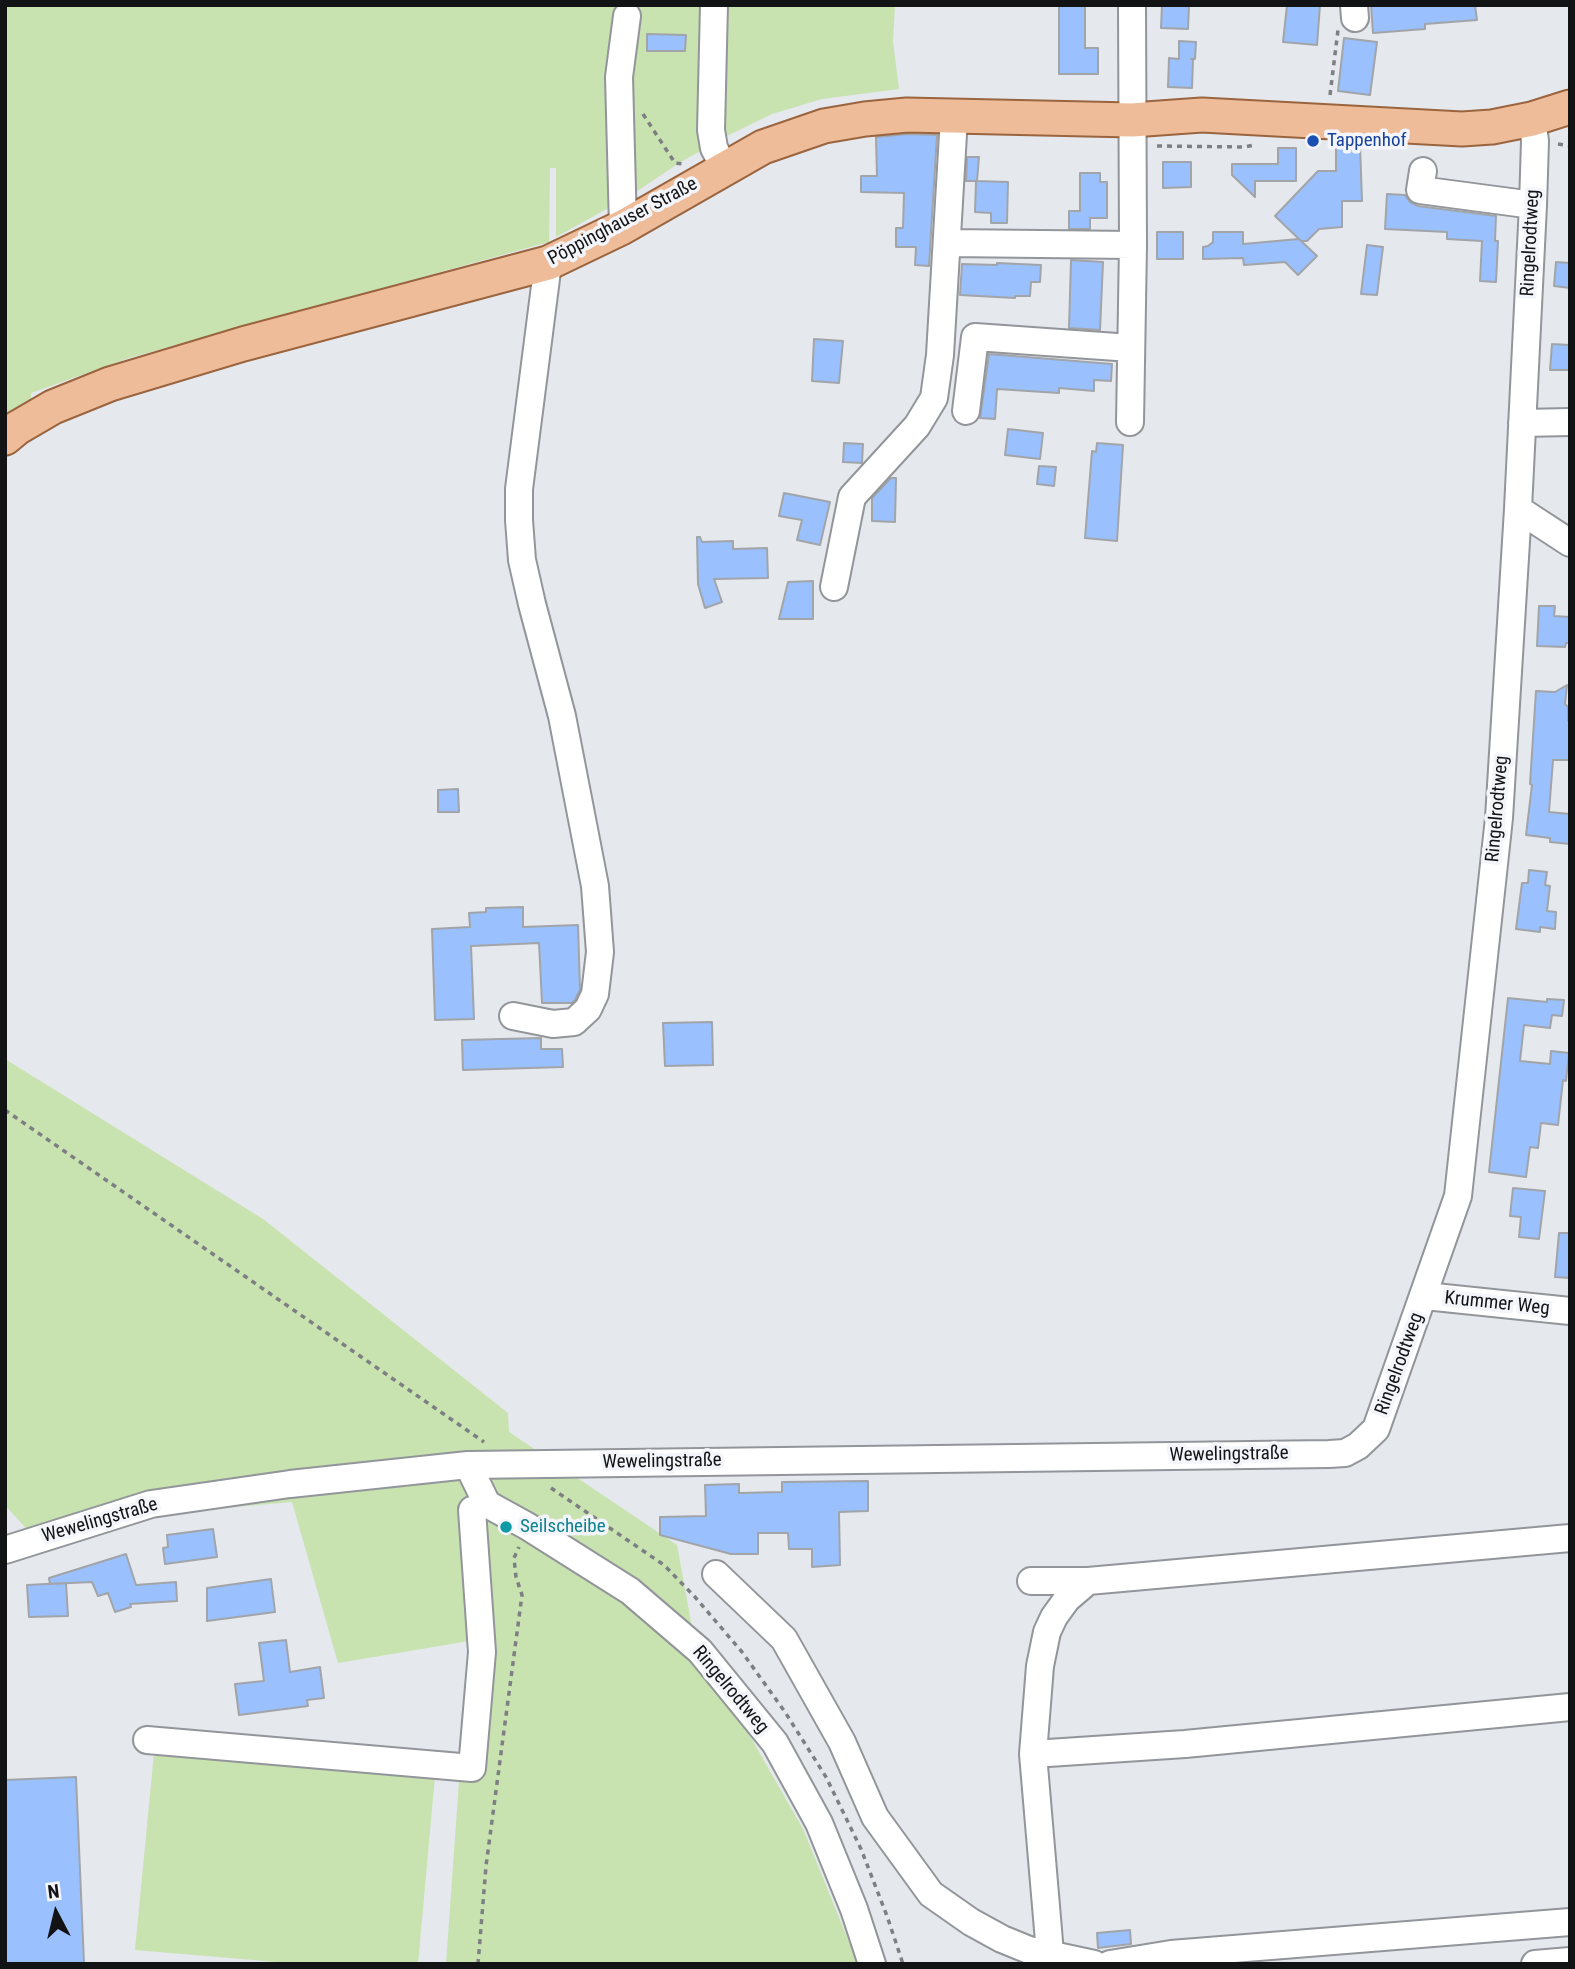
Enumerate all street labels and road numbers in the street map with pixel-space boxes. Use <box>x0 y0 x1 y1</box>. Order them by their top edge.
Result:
street label: Pöppinghauser Straße <box>545 173 701 271</box>
street label: Ringelrodtweg <box>1517 189 1545 297</box>
street label: Ringelrodtweg <box>1482 755 1514 863</box>
street label: Krummer Weg <box>1443 1287 1551 1321</box>
street label: Ringelrodtweg <box>1371 1310 1429 1418</box>
street label: Wewelingstraße <box>1169 1443 1289 1467</box>
street label: Wewelingstraße <box>602 1450 722 1474</box>
street label: Wewelingstraße <box>40 1494 160 1548</box>
street label: Ringelrodtweg <box>687 1642 773 1738</box>

